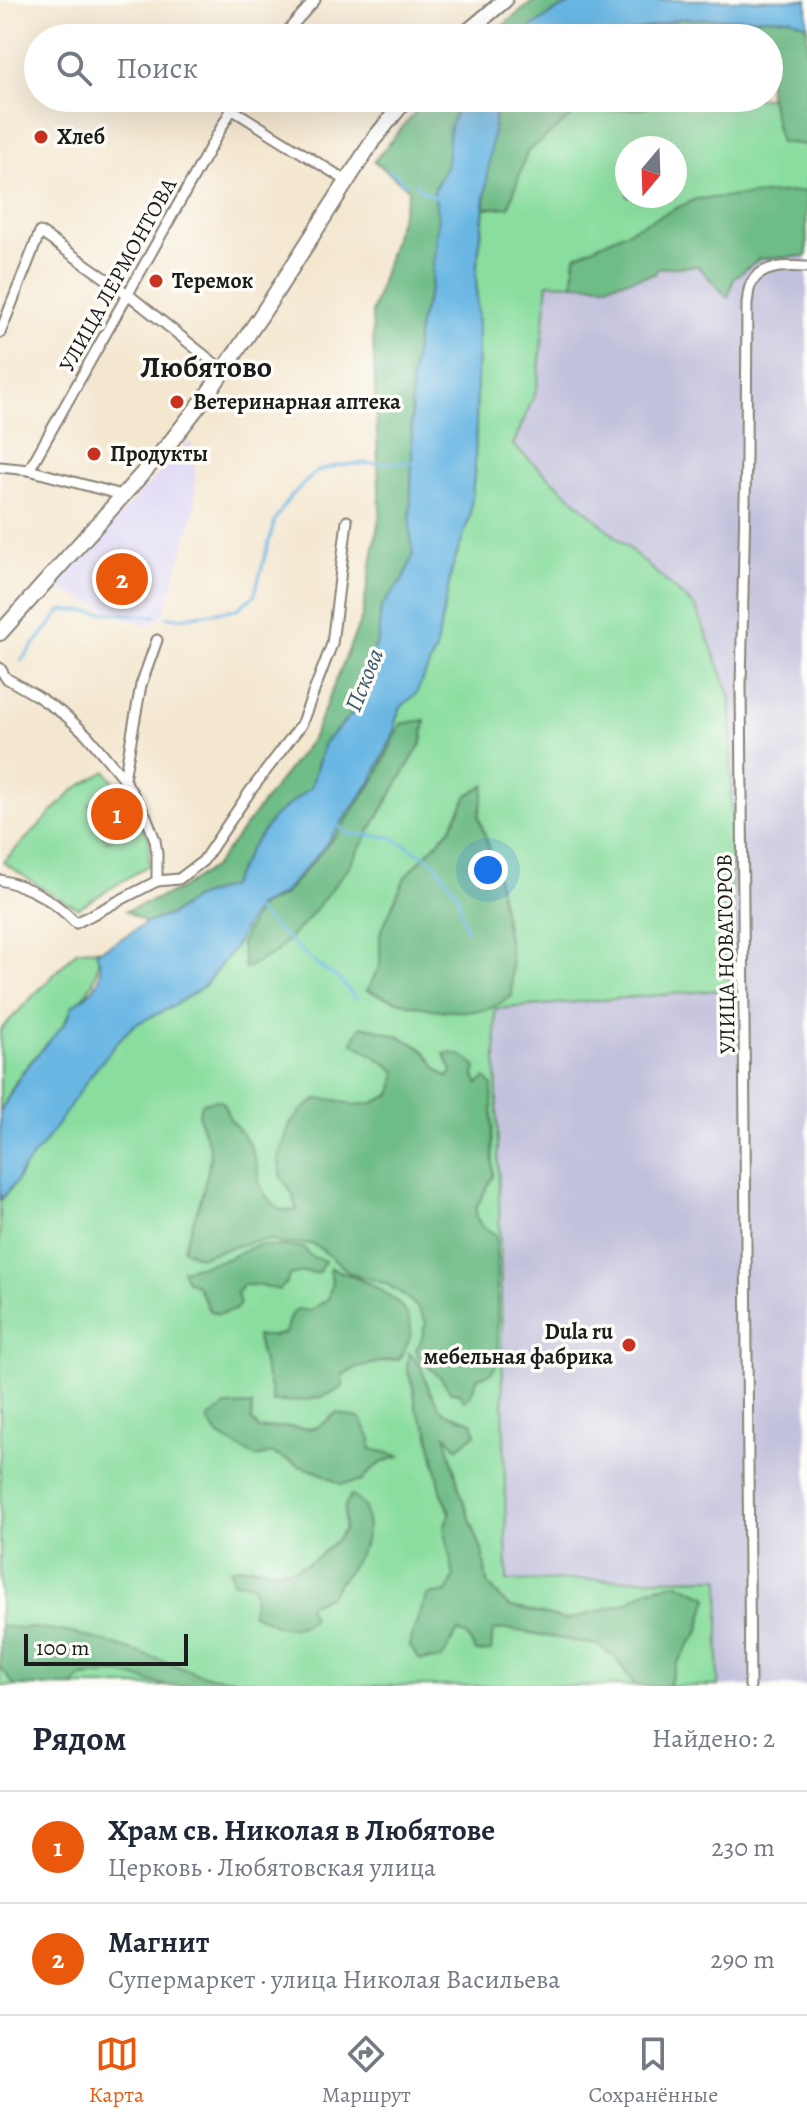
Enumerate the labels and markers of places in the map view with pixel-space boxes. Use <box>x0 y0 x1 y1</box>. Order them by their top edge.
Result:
place label: Хлеб <box>57 122 105 152</box>
marker: Хлеб <box>32 128 50 146</box>
place label: Теремок <box>172 266 254 296</box>
marker: Теремок <box>147 272 165 290</box>
place label: Ветеринарная аптека <box>193 387 401 417</box>
marker: Ветеринарная аптека <box>168 393 186 411</box>
place label: Продукты <box>110 439 208 469</box>
marker: Продукты <box>85 445 103 463</box>
pin: 2 <box>96 549 148 609</box>
pin: 1 <box>91 784 143 844</box>
place label: Dula ru мебельная фабрика <box>424 1317 614 1372</box>
marker: Dula ru мебельная фабрика <box>620 1336 638 1354</box>

